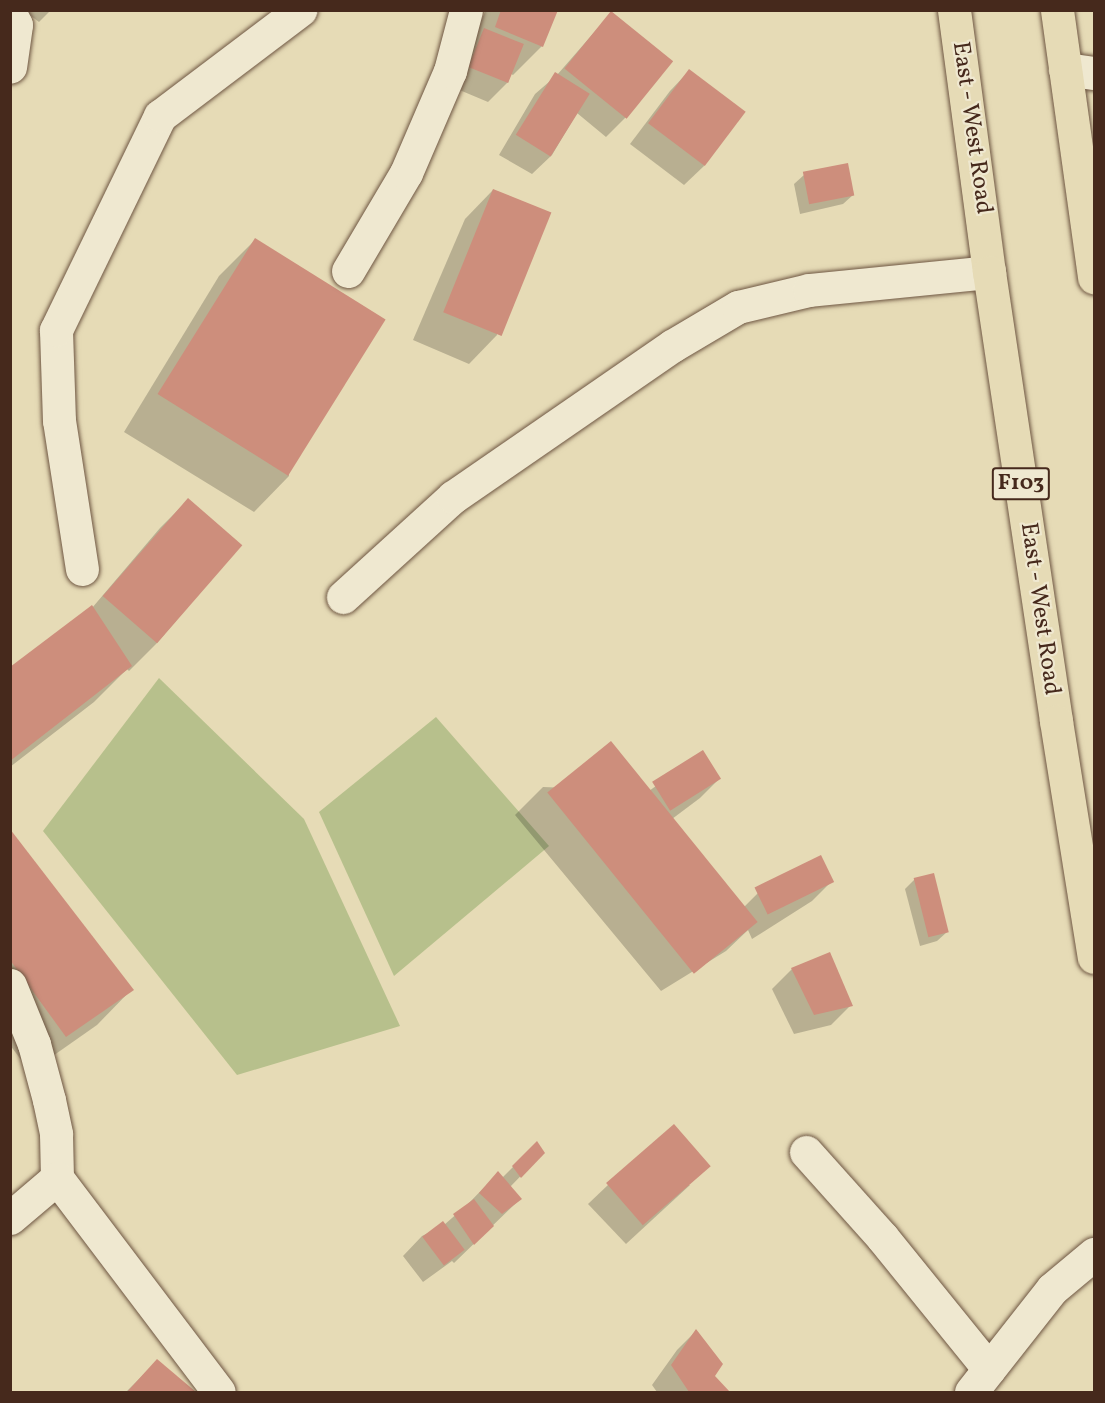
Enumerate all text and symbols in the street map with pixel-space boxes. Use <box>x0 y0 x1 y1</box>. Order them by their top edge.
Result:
street label: East - West Road <box>944 39 998 217</box>
road number: F103 <box>991 465 1051 503</box>
street label: East - West Road <box>1012 520 1066 698</box>

